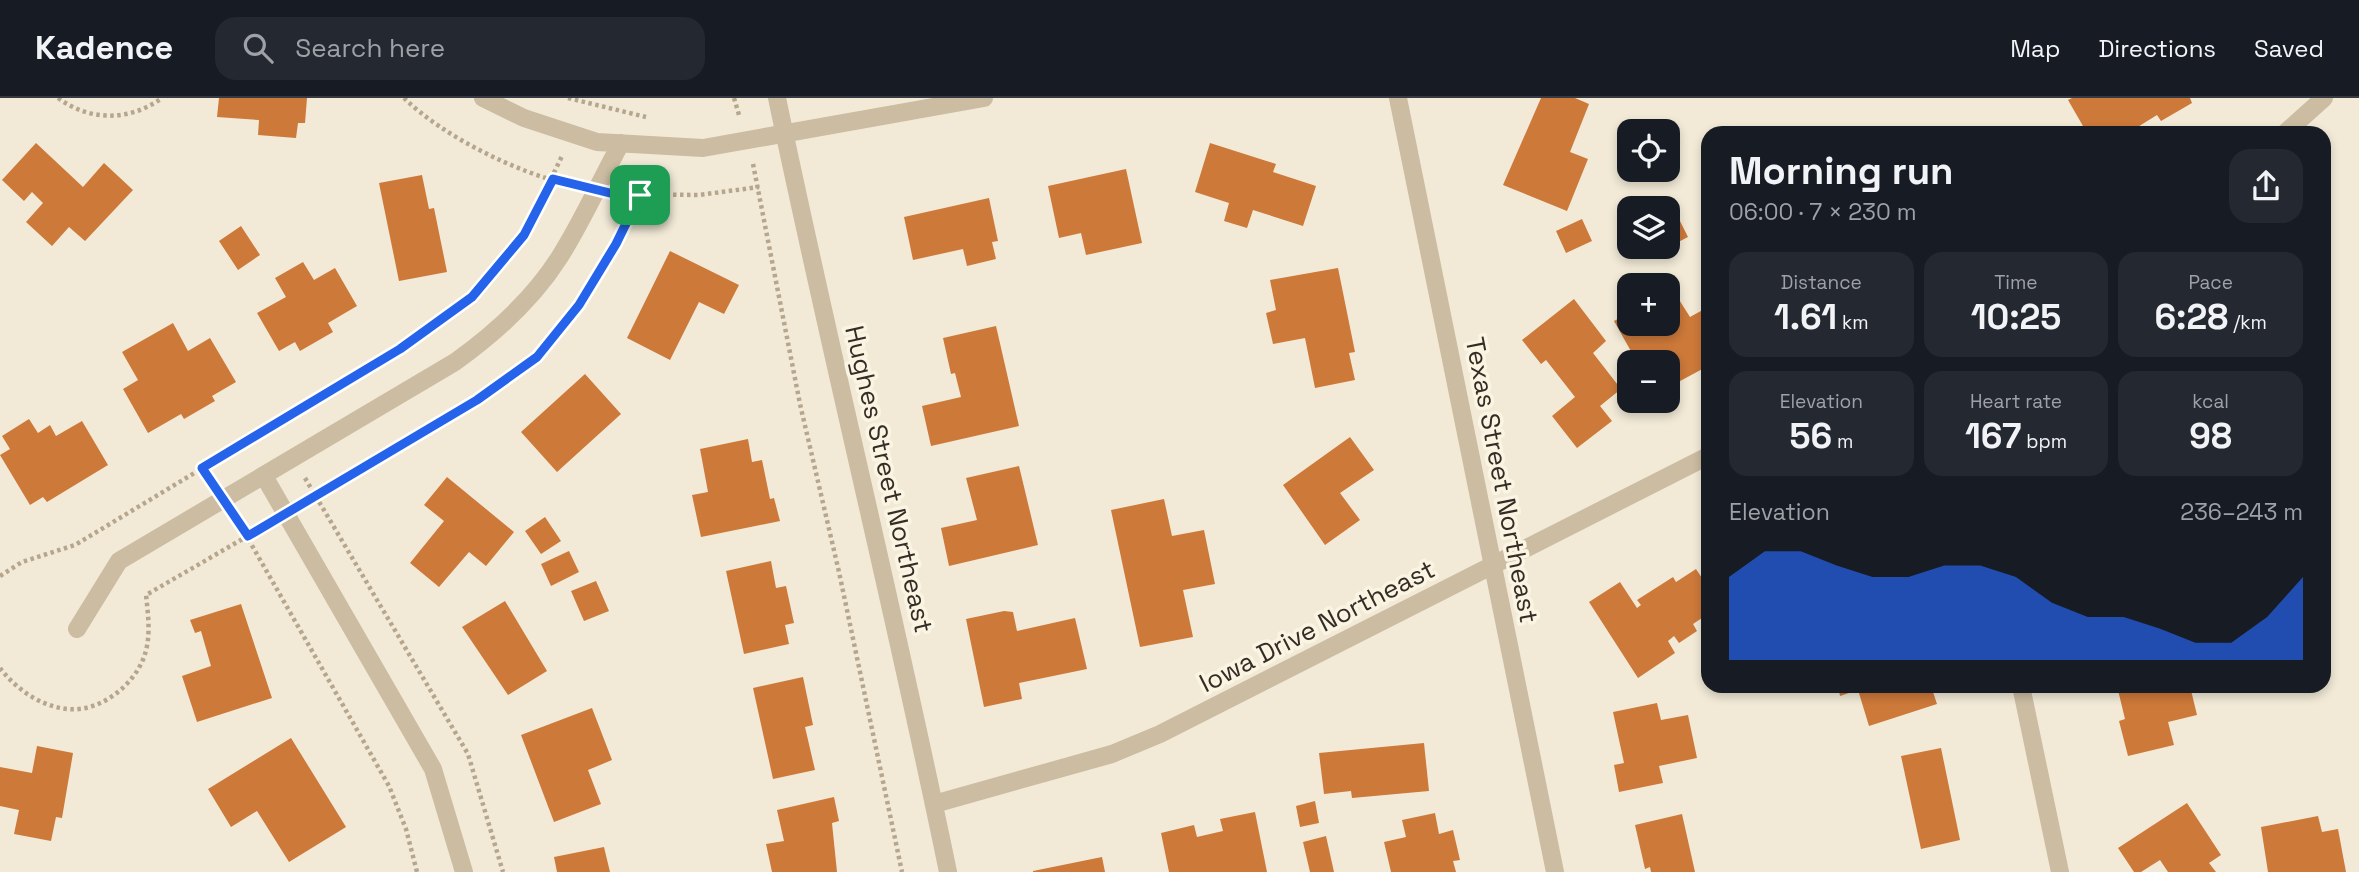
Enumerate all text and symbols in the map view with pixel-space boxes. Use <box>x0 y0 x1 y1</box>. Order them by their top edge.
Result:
search box <box>215 17 705 80</box>
text: Kadence <box>35 27 173 69</box>
icon: search <box>239 29 277 67</box>
text: Search here <box>295 31 445 65</box>
text: Map <box>2010 33 2060 64</box>
text: Directions <box>2098 33 2216 64</box>
text: Saved <box>2254 33 2324 64</box>
map controls <box>1617 119 1680 413</box>
button: locate <box>1617 119 1680 182</box>
text: Morning run <box>1729 147 1954 195</box>
button: share <box>2229 149 2303 223</box>
pin <box>610 165 670 225</box>
icon: arrive <box>621 176 659 214</box>
button: layers <box>1617 196 1680 259</box>
text: 06:00 · 7 × 230 m <box>1729 197 1916 227</box>
text: Distance <box>1781 270 1862 295</box>
text: Time <box>1994 270 2038 295</box>
text: Pace <box>2188 270 2233 295</box>
button: + <box>1617 273 1680 336</box>
text: 1.61 <box>1774 295 1837 339</box>
text: 10:25 <box>1971 295 2061 339</box>
text: 6:28 <box>2154 295 2228 339</box>
text: km <box>1837 310 1869 335</box>
text: /km <box>2228 310 2267 335</box>
street label: Hughes Street Northeast <box>837 322 941 636</box>
street label: Texas Street Northeast <box>1458 334 1546 626</box>
button: − <box>1617 350 1680 413</box>
text: Elevation <box>1780 389 1863 414</box>
text: Heart rate <box>1970 389 2062 414</box>
text: kcal <box>2192 389 2229 414</box>
text: 56 <box>1789 414 1832 458</box>
text: 167 <box>1965 414 2021 458</box>
text: 98 <box>2189 414 2232 458</box>
text: m <box>1832 429 1853 454</box>
text: bpm <box>2021 429 2067 454</box>
text: Elevation <box>1729 497 1830 527</box>
text: 236–243 m <box>2180 497 2303 527</box>
street label: Iowa Drive Northeast <box>1193 552 1441 700</box>

